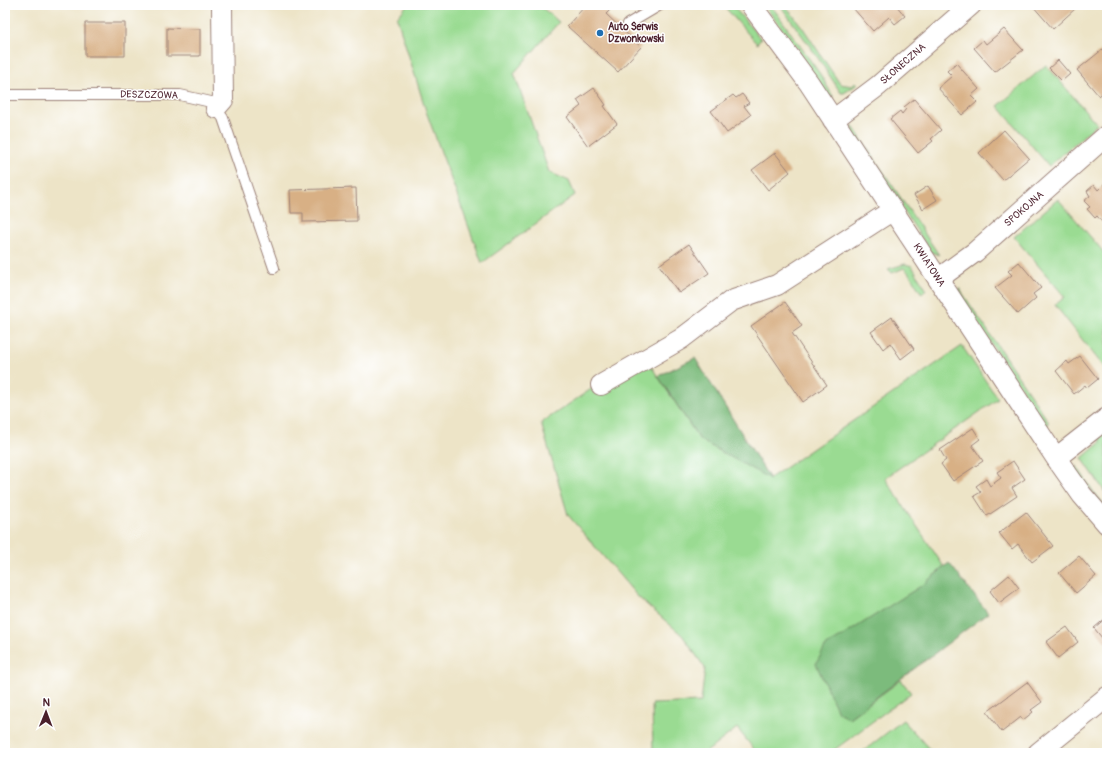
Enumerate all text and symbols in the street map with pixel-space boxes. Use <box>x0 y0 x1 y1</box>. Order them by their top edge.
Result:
place label: Auto Serwis Dzwonkowski <box>608 21 664 45</box>
marker: Auto Serwis Dzwonkowski <box>595 28 605 38</box>
street label: SŁONECZNA <box>878 41 928 87</box>
street label: DESZCZOWA <box>120 88 179 102</box>
street label: SPOKOJNA <box>1002 188 1046 229</box>
street label: KWIATOWA <box>911 241 948 289</box>
north arrow <box>26 692 66 732</box>
text: N <box>42 696 51 709</box>

